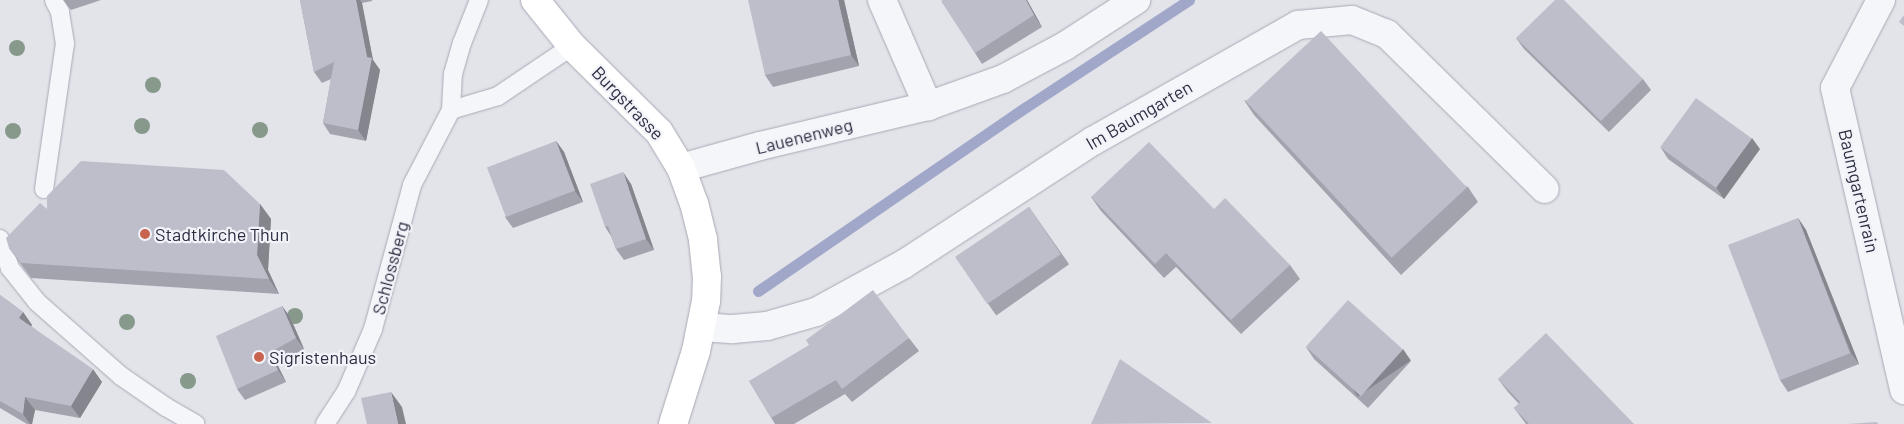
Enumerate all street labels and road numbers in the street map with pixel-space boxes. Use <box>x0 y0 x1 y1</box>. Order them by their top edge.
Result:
street label: Burgstrasse <box>588 62 668 144</box>
street label: Im Baumgarten <box>1082 76 1196 154</box>
street label: Lauenenweg <box>753 114 855 158</box>
street label: Baumgartenrain <box>1834 127 1884 255</box>
street label: Schlossberg <box>367 219 413 317</box>

